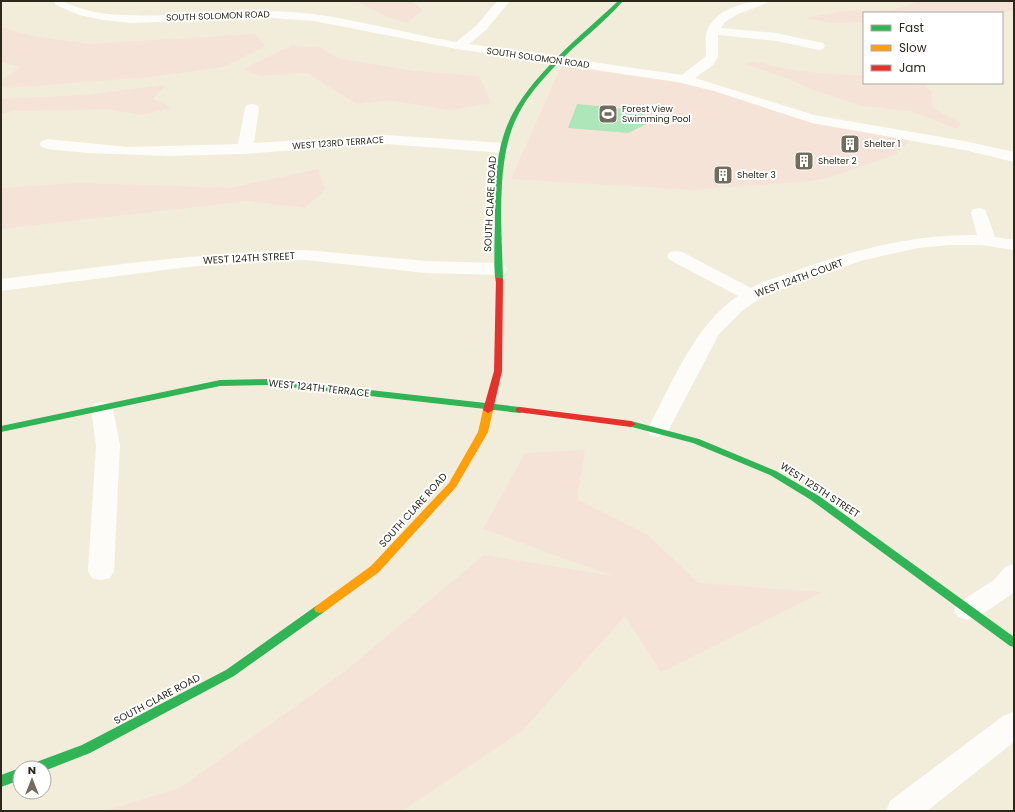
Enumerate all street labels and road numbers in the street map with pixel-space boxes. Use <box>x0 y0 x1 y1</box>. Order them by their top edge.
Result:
street label: SOUTH SOLOMON ROAD <box>166 8 270 24</box>
street label: SOUTH SOLOMON ROAD <box>486 45 590 71</box>
street label: WEST 123RD TERRACE <box>292 134 384 152</box>
street label: SOUTH CLARE ROAD <box>480 156 500 252</box>
street label: WEST 124TH STREET <box>203 248 296 268</box>
street label: WEST 124TH COURT <box>753 255 846 301</box>
street label: WEST 124TH TERRACE <box>268 375 370 401</box>
street label: WEST 125TH STREET <box>777 459 863 522</box>
street label: SOUTH CLARE ROAD <box>375 469 451 551</box>
street label: SOUTH CLARE ROAD <box>111 670 203 728</box>

